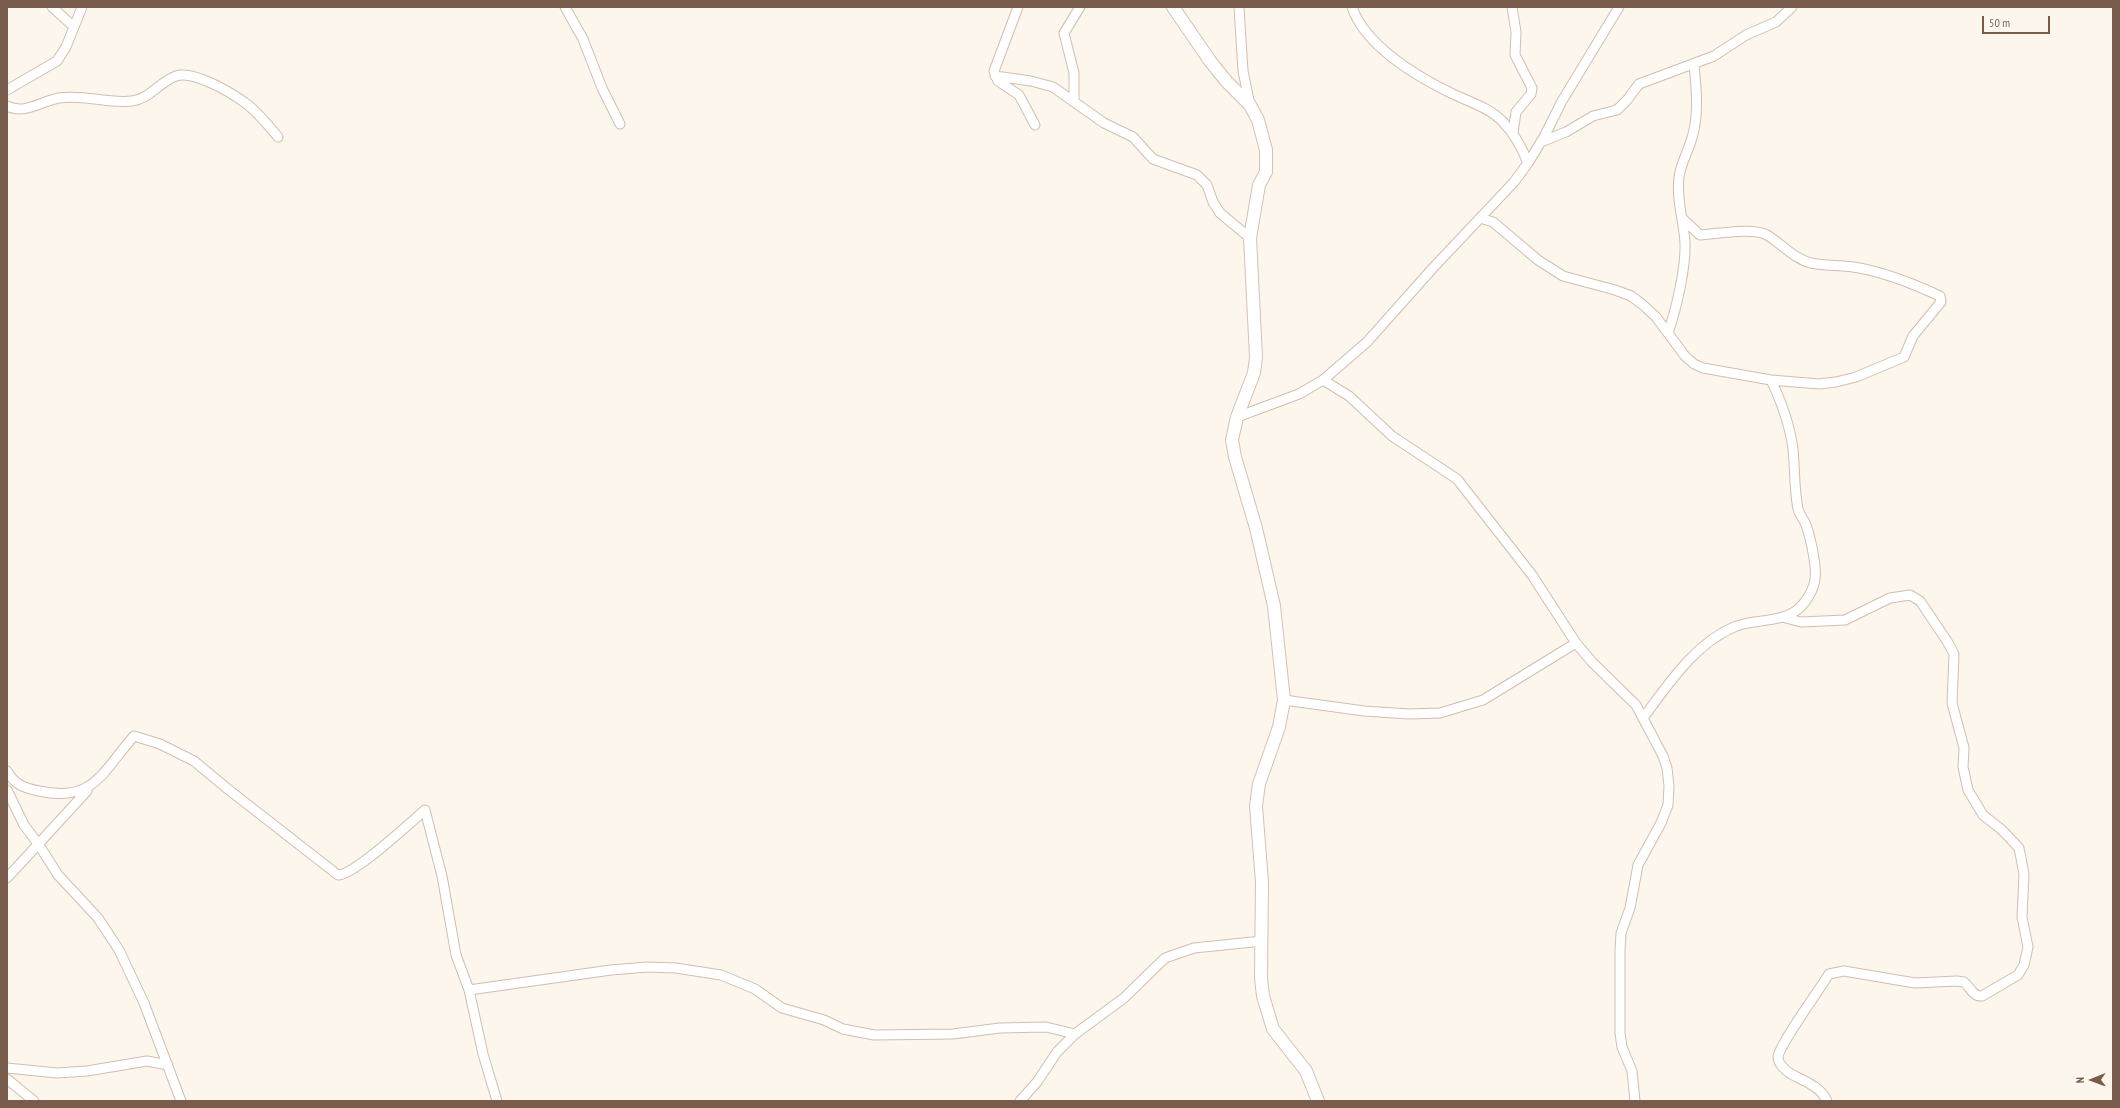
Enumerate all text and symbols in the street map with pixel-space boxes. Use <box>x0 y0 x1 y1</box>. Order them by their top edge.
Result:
scale bar <box>1984 8 2052 34</box>
text: 50 m <box>1989 15 2010 30</box>
north arrow <box>2072 1060 2112 1100</box>
text: N <box>2073 1077 2087 1083</box>

